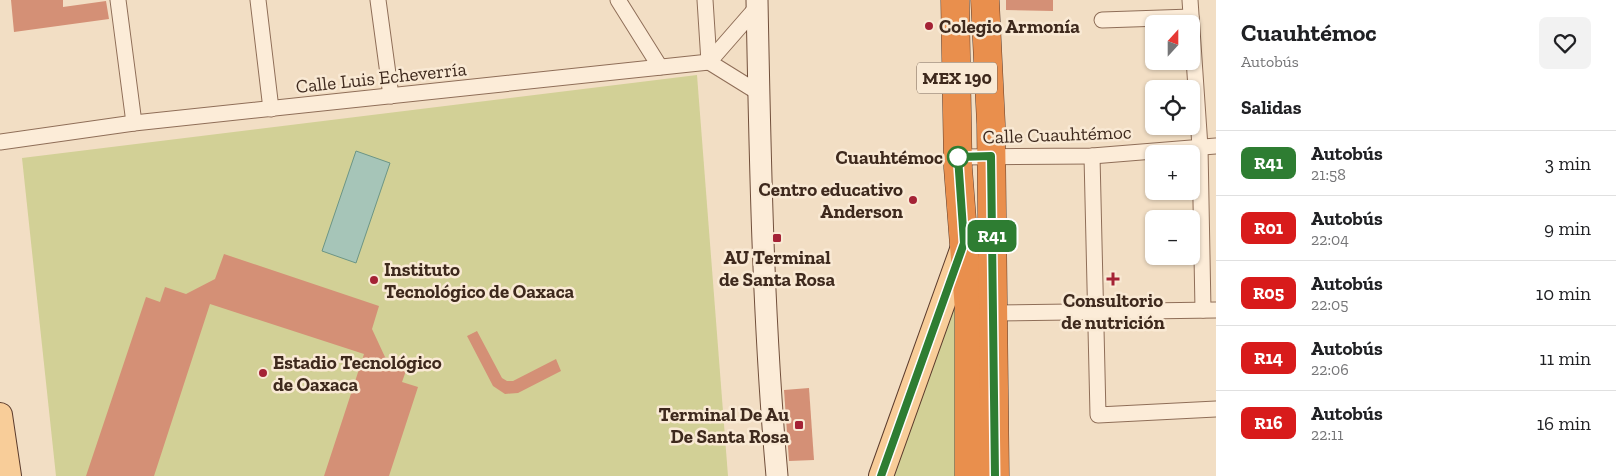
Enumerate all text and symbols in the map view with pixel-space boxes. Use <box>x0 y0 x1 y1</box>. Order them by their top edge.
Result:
place label: Colegio Armonía <box>939 15 1080 38</box>
north arrow <box>1145 15 1200 70</box>
map controls <box>1145 15 1200 265</box>
button: heart <box>1539 17 1591 69</box>
text: Cuauhtémoc <box>1241 18 1377 47</box>
marker: Colegio Armonía <box>923 20 935 32</box>
text: Autobús <box>1241 52 1299 71</box>
street label: Calle Luis Echeverría <box>295 57 468 98</box>
road number: MEX 190 <box>917 62 997 94</box>
button: locate <box>1145 80 1200 135</box>
text: Salidas <box>1241 96 1301 119</box>
street label: Calle Cuauhtémoc <box>982 120 1132 149</box>
text: Autobús <box>1311 142 1383 165</box>
button: + <box>1145 145 1200 200</box>
place label: Cuauhtémoc <box>836 146 943 169</box>
marker: Cuauhtémoc <box>947 146 969 168</box>
text: R41 <box>1254 152 1283 174</box>
text: 3 min <box>1545 152 1591 175</box>
text: 21:58 <box>1311 165 1346 184</box>
place label: Centro educativo Anderson <box>759 178 904 223</box>
marker: Centro educativo Anderson <box>907 194 919 206</box>
text: Autobús <box>1311 207 1383 230</box>
button: − <box>1145 210 1200 265</box>
text: R01 <box>1254 217 1283 239</box>
text: 9 min <box>1544 217 1591 240</box>
line badge: R41 <box>963 220 1021 252</box>
text: R41 <box>977 225 1007 247</box>
text: 22:04 <box>1311 230 1349 249</box>
marker: AU Terminal de Santa Rosa <box>771 232 783 244</box>
place label: AU Terminal de Santa Rosa <box>719 246 835 291</box>
place label: Instituto Tecnológico de Oaxaca <box>384 258 575 303</box>
marker: Consultorio de nutrición <box>1106 272 1120 286</box>
text: Autobús <box>1311 272 1383 295</box>
marker: Instituto Tecnológico de Oaxaca <box>368 274 380 286</box>
text: R05 <box>1253 282 1284 304</box>
text: 10 min <box>1536 282 1591 305</box>
place label: Consultorio de nutrición <box>1061 289 1165 334</box>
text: 22:05 <box>1311 295 1348 314</box>
text: Autobús <box>1311 337 1383 360</box>
text: R14 <box>1254 347 1283 369</box>
text: 11 min <box>1539 347 1591 370</box>
place label: Estadio Tecnológico de Oaxaca <box>273 351 442 396</box>
text: 22:06 <box>1311 360 1349 379</box>
marker: Estadio Tecnológico de Oaxaca <box>257 367 269 379</box>
text: Autobús <box>1311 402 1383 425</box>
place label: Terminal De Au De Santa Rosa <box>658 403 789 448</box>
text: R16 <box>1254 412 1283 434</box>
text: 16 min <box>1537 412 1591 435</box>
marker: Terminal De Au De Santa Rosa <box>793 419 805 431</box>
text: 22:11 <box>1311 425 1343 444</box>

